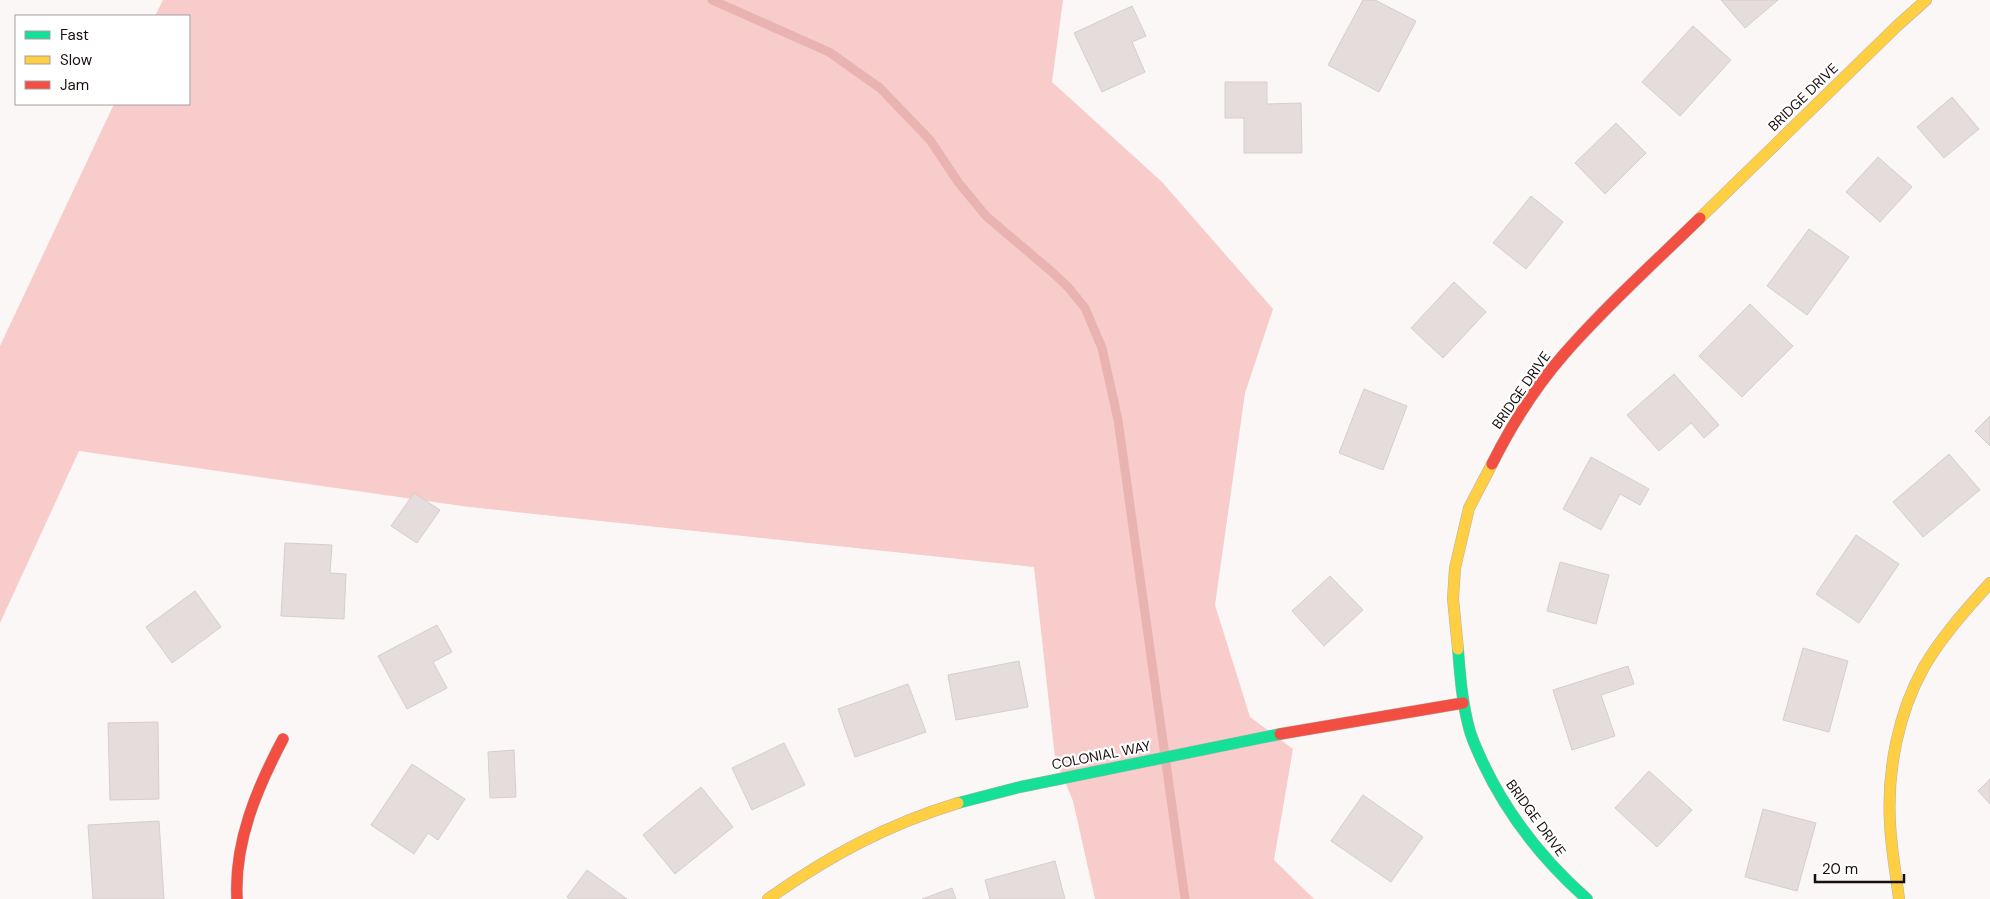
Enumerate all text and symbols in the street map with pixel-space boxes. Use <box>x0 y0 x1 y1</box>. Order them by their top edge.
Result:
legend <box>15 15 190 105</box>
text: Fast <box>60 25 89 45</box>
text: Slow <box>60 50 93 70</box>
street label: BRIDGE DRIVE <box>1764 59 1842 135</box>
text: Jam <box>60 75 89 95</box>
street label: BRIDGE DRIVE <box>1488 348 1554 432</box>
street label: COLONIAL WAY <box>1050 737 1152 773</box>
street label: BRIDGE DRIVE <box>1502 776 1570 860</box>
scale bar <box>1815 852 1904 884</box>
text: 20 m <box>1822 859 1858 879</box>

